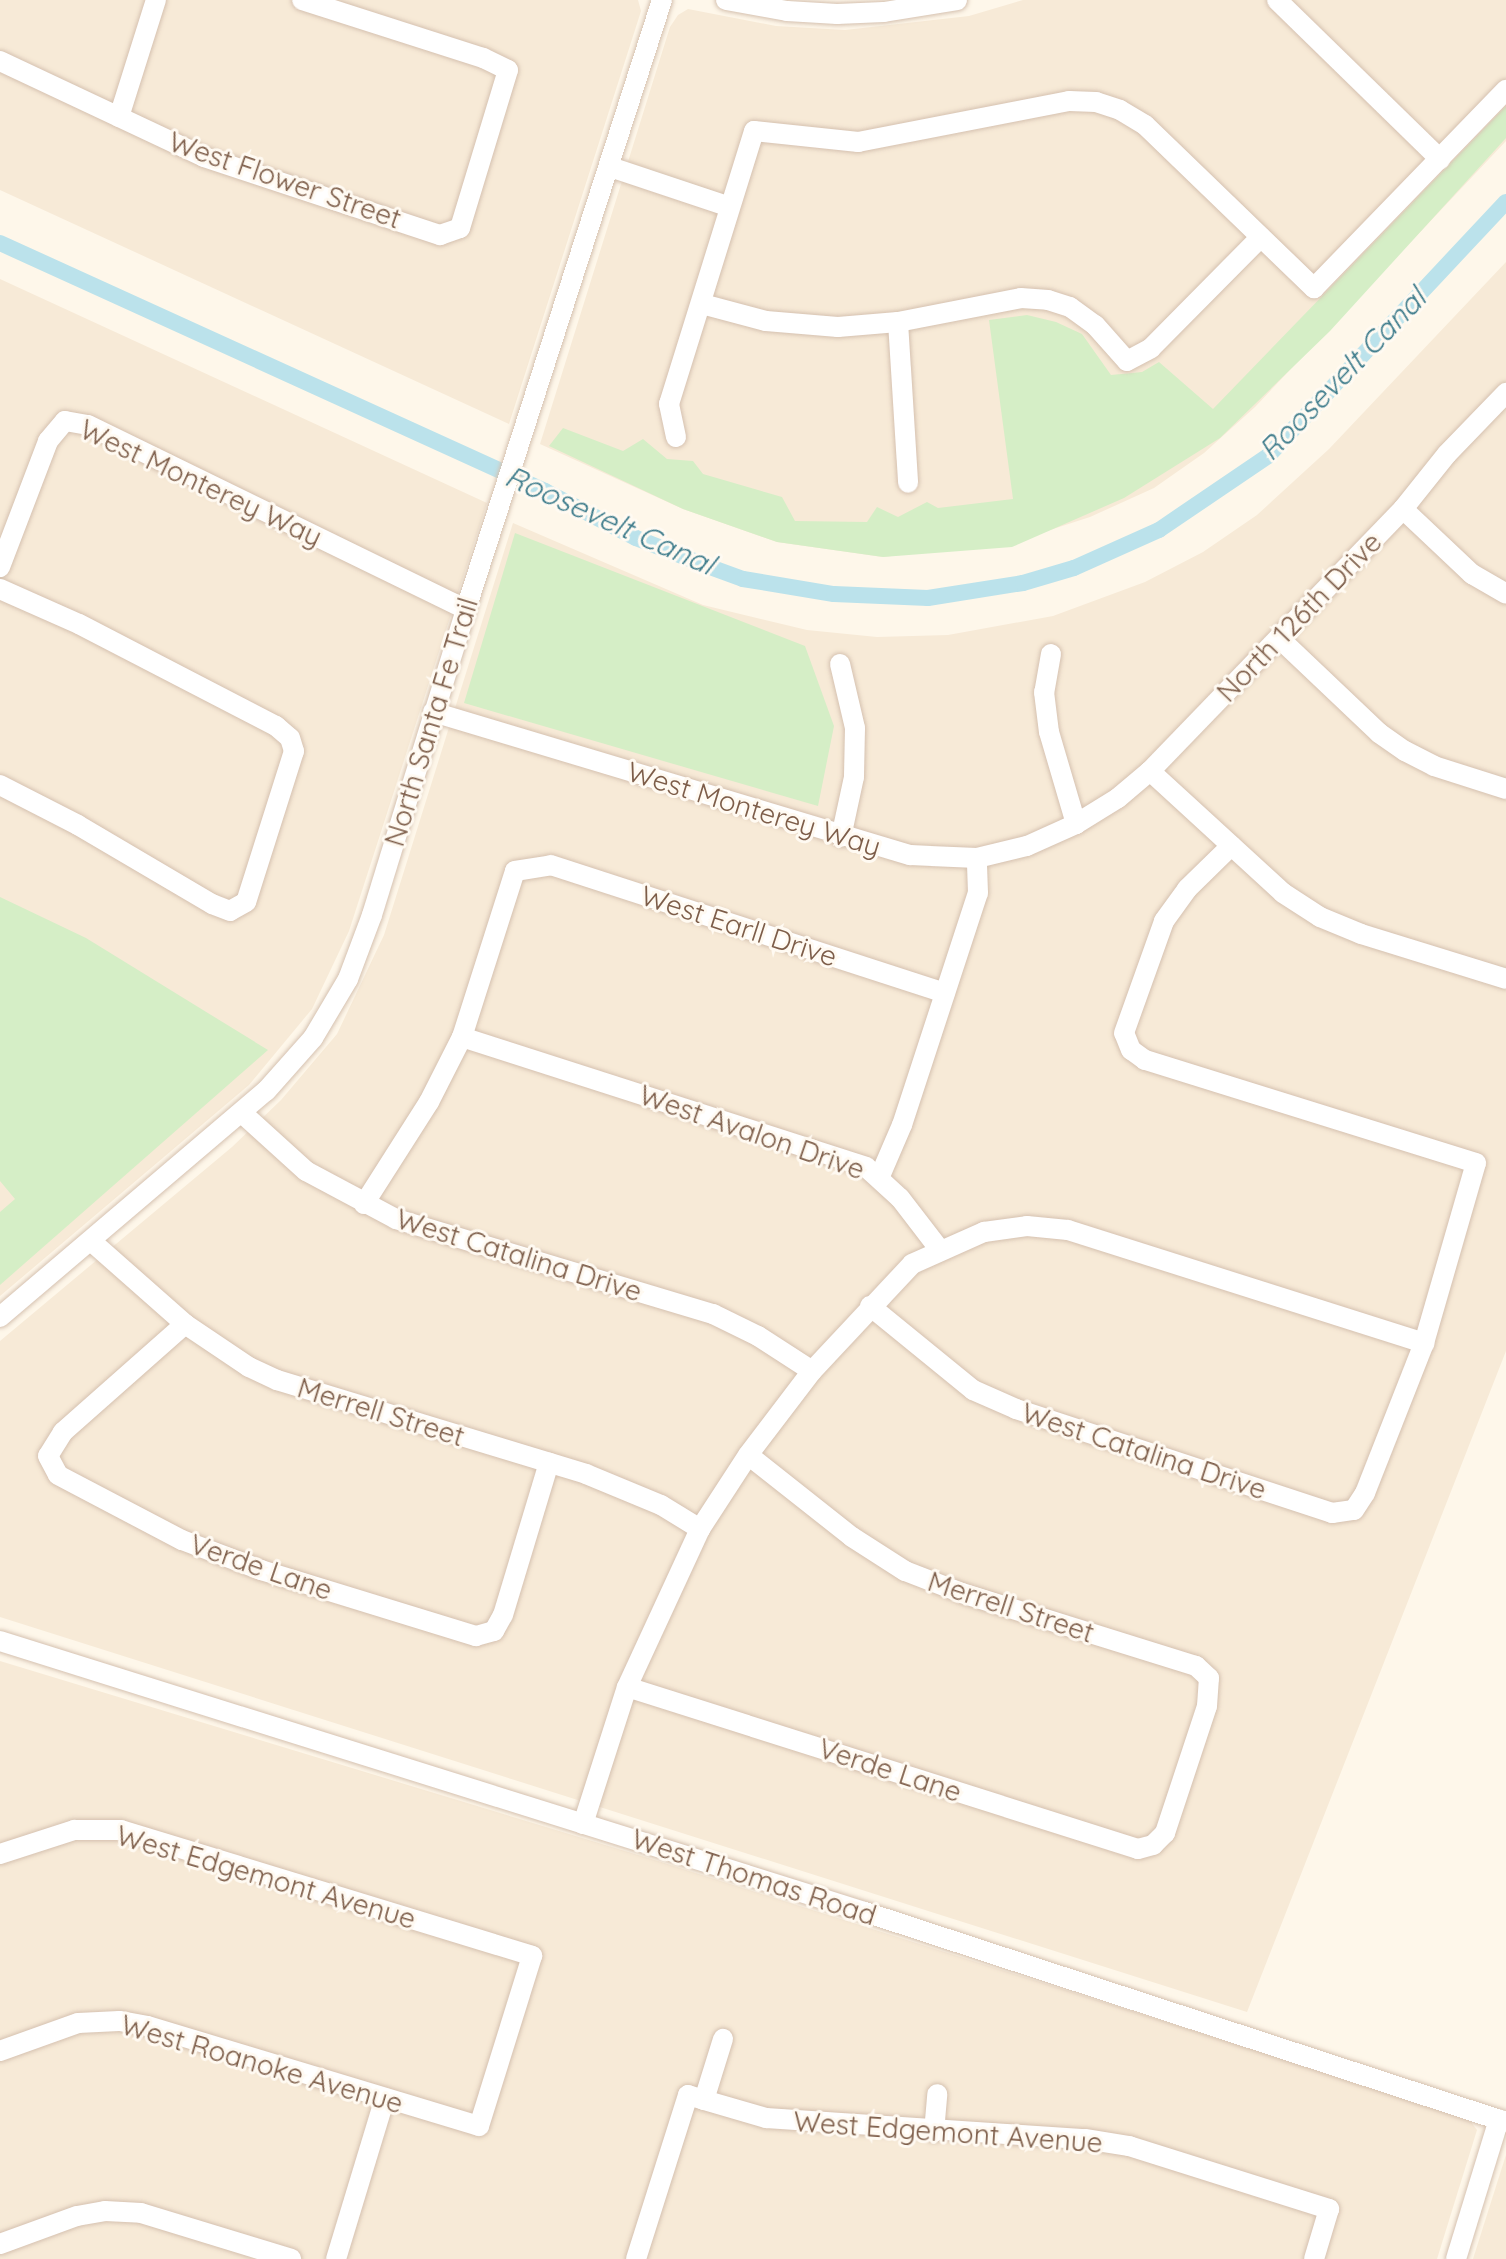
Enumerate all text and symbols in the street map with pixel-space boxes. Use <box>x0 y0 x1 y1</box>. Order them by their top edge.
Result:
street label: West Flower Street <box>164 124 406 236</box>
water label: Roosevelt Canal <box>1251 281 1433 467</box>
street label: West Monterey Way <box>75 412 327 554</box>
water label: Roosevelt Canal <box>500 458 720 582</box>
street label: North 126th Drive <box>1210 525 1388 709</box>
street label: North Santa Fe Trail <box>377 594 485 850</box>
street label: West Monterey Way <box>623 754 885 864</box>
street label: West Earll Drive <box>637 878 841 974</box>
street label: West Avalon Drive <box>635 1078 869 1186</box>
street label: West Catalina Drive <box>392 1202 646 1308</box>
street label: Merrell Street <box>293 1371 469 1453</box>
street label: West Catalina Drive <box>1018 1396 1270 1506</box>
street label: Verde Lane <box>185 1527 337 1607</box>
street label: Merrell Street <box>924 1564 1098 1650</box>
street label: Verde Lane <box>814 1731 966 1809</box>
street label: West Edgemont Avenue <box>113 1818 419 1936</box>
street label: West Thomas Road <box>627 1822 881 1932</box>
street label: West Roanoke Avenue <box>117 2008 407 2120</box>
street label: West Edgemont Avenue <box>792 2104 1104 2160</box>

